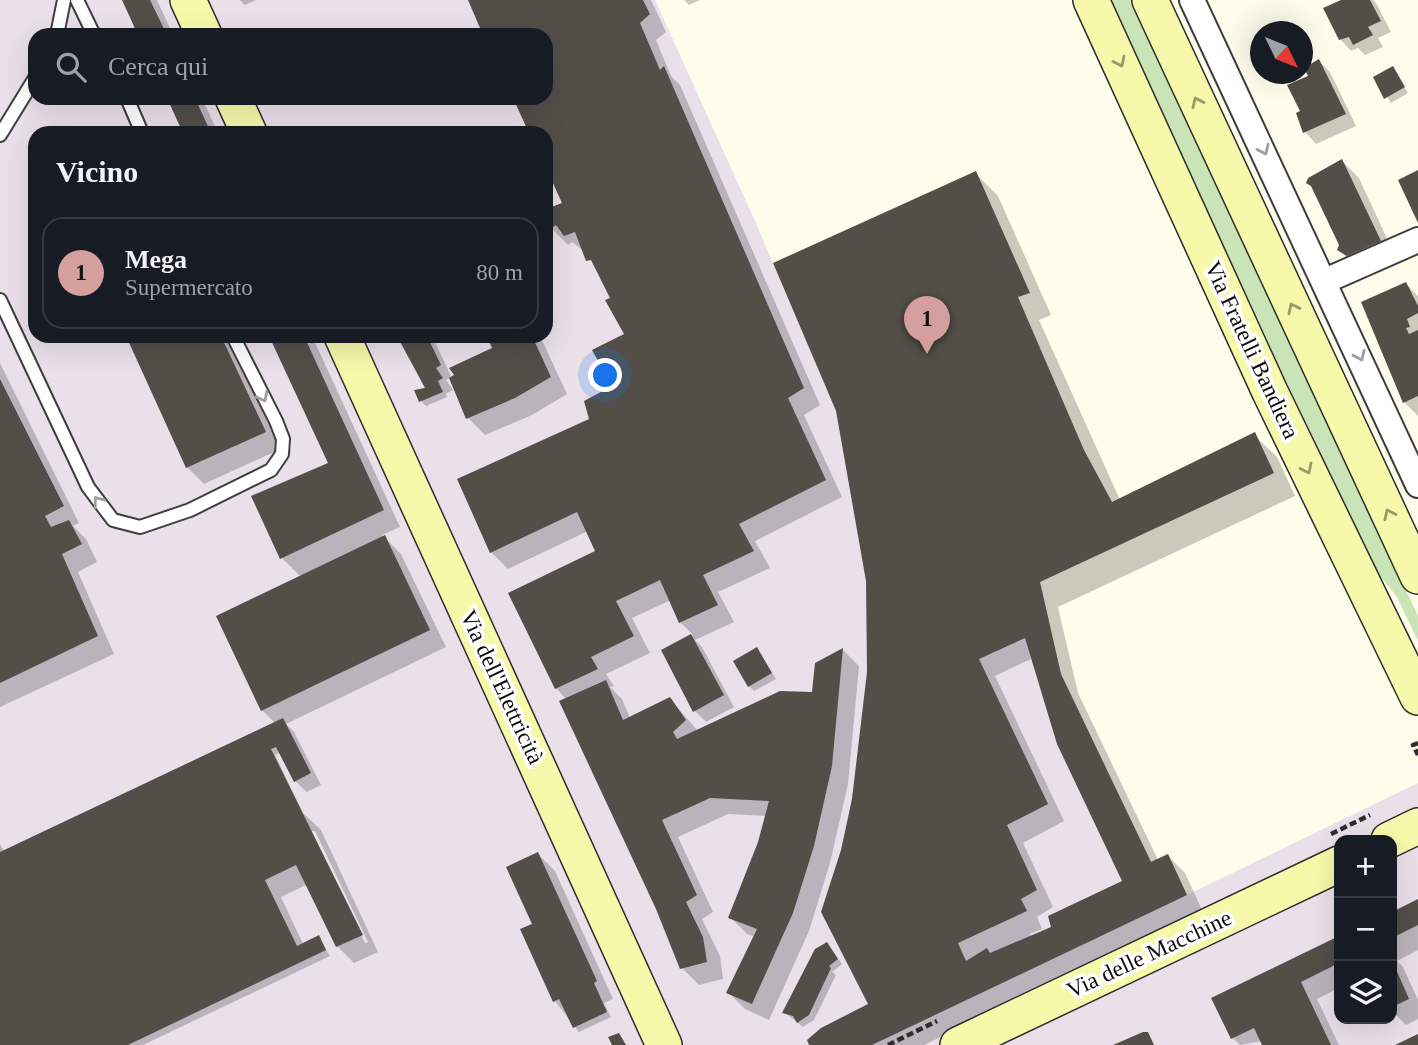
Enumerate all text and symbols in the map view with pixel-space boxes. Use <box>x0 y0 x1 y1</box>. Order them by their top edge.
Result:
north arrow <box>1250 21 1313 84</box>
search box <box>28 28 553 105</box>
icon: search <box>52 48 90 86</box>
text: Cerca qui <box>108 52 208 81</box>
one-way arrow <box>1112 55 1126 67</box>
one-way arrow <box>1191 96 1205 109</box>
one-way arrow <box>1255 143 1269 155</box>
text: Vicino <box>56 155 138 188</box>
text: Mega <box>125 245 187 274</box>
street label: Via Fratelli Bandiera <box>1200 257 1304 443</box>
text: 1 <box>75 260 87 285</box>
text: 80 m <box>476 260 523 285</box>
text: Supermercato <box>125 275 253 300</box>
pin: 1 <box>904 296 950 354</box>
one-way arrow <box>1287 303 1301 315</box>
one-way arrow <box>1352 349 1366 362</box>
your location <box>588 358 622 392</box>
one-way arrow <box>255 390 269 402</box>
one-way arrow <box>1299 462 1313 474</box>
one-way arrow <box>94 496 106 509</box>
one-way arrow <box>1383 509 1397 521</box>
street label: Via dell'Elettricità <box>455 606 549 768</box>
map controls <box>1334 835 1397 1024</box>
button: + <box>1334 835 1397 898</box>
button: − <box>1334 898 1397 961</box>
street label: Via delle Macchine <box>1063 905 1235 1003</box>
button: layers <box>1334 961 1397 1024</box>

